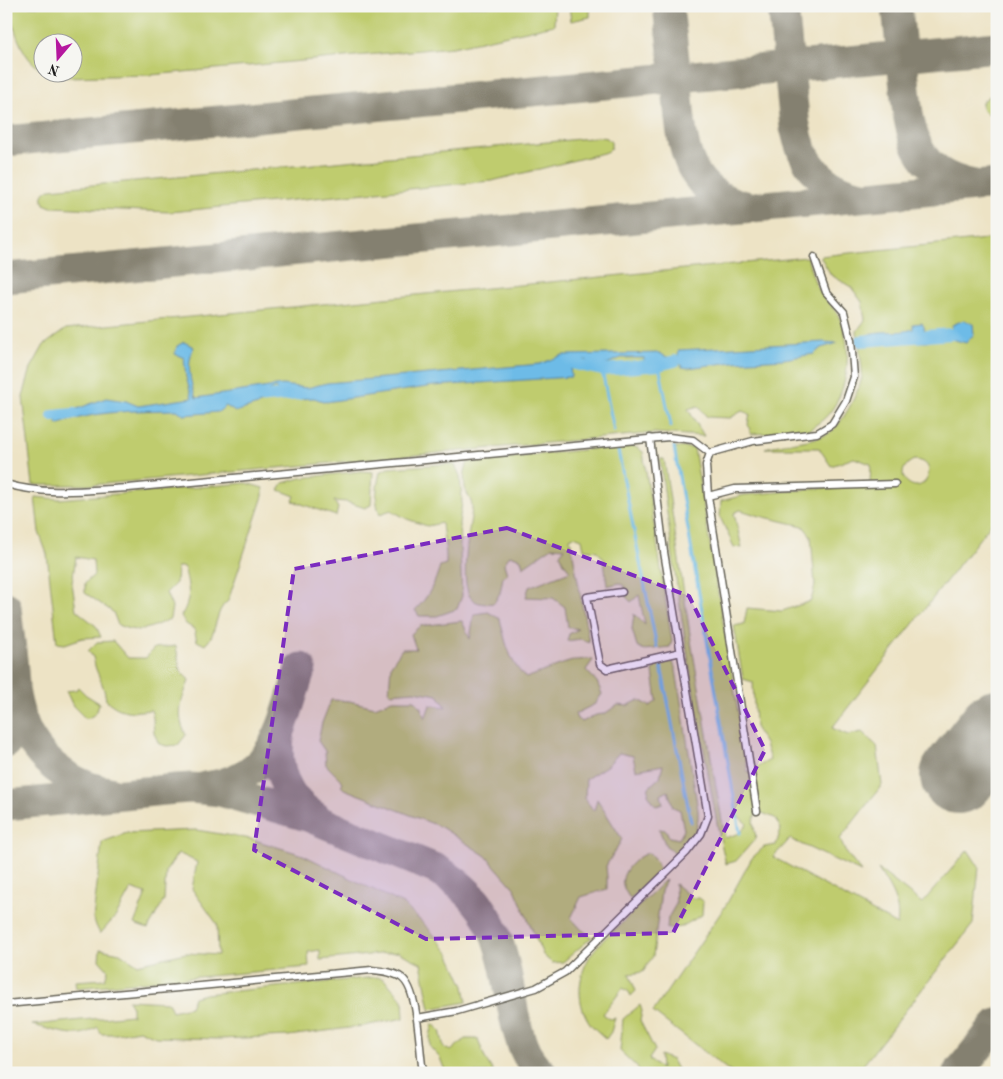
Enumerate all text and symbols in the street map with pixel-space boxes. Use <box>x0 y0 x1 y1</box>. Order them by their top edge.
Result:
north arrow <box>32 32 82 82</box>
text: N <box>46 61 61 78</box>

